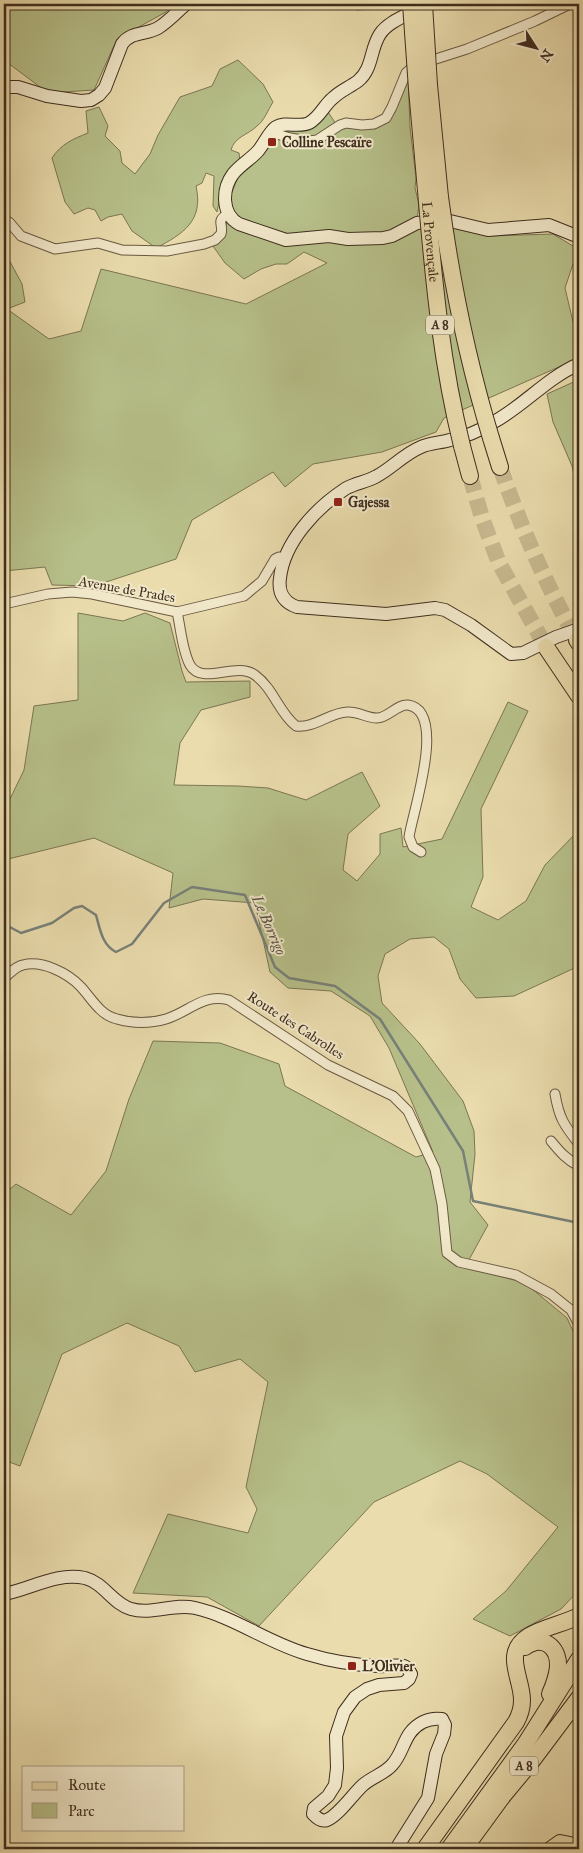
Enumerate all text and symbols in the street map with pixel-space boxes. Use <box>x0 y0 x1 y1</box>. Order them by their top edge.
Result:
north arrow <box>510 22 560 72</box>
text: N <box>536 46 556 65</box>
place label: Colline Pescaïre <box>282 134 372 151</box>
marker: Colline Pescaïre <box>266 136 278 148</box>
street label: La Provençale <box>418 201 443 283</box>
road number: A 8 <box>426 316 454 334</box>
place label: Gajessa <box>348 494 391 512</box>
marker: Gajessa <box>332 496 344 508</box>
street label: Avenue de Prades <box>76 572 177 606</box>
water label: Le Borrigo <box>247 891 290 958</box>
street label: Route des Cabrolles <box>244 988 347 1063</box>
place label: L'Olivier <box>362 1658 415 1675</box>
marker: L'Olivier <box>346 1660 358 1672</box>
road number: A 8 <box>510 1756 538 1775</box>
legend <box>22 1766 185 1830</box>
text: Route <box>68 1776 106 1794</box>
text: Parc <box>68 1802 95 1820</box>

